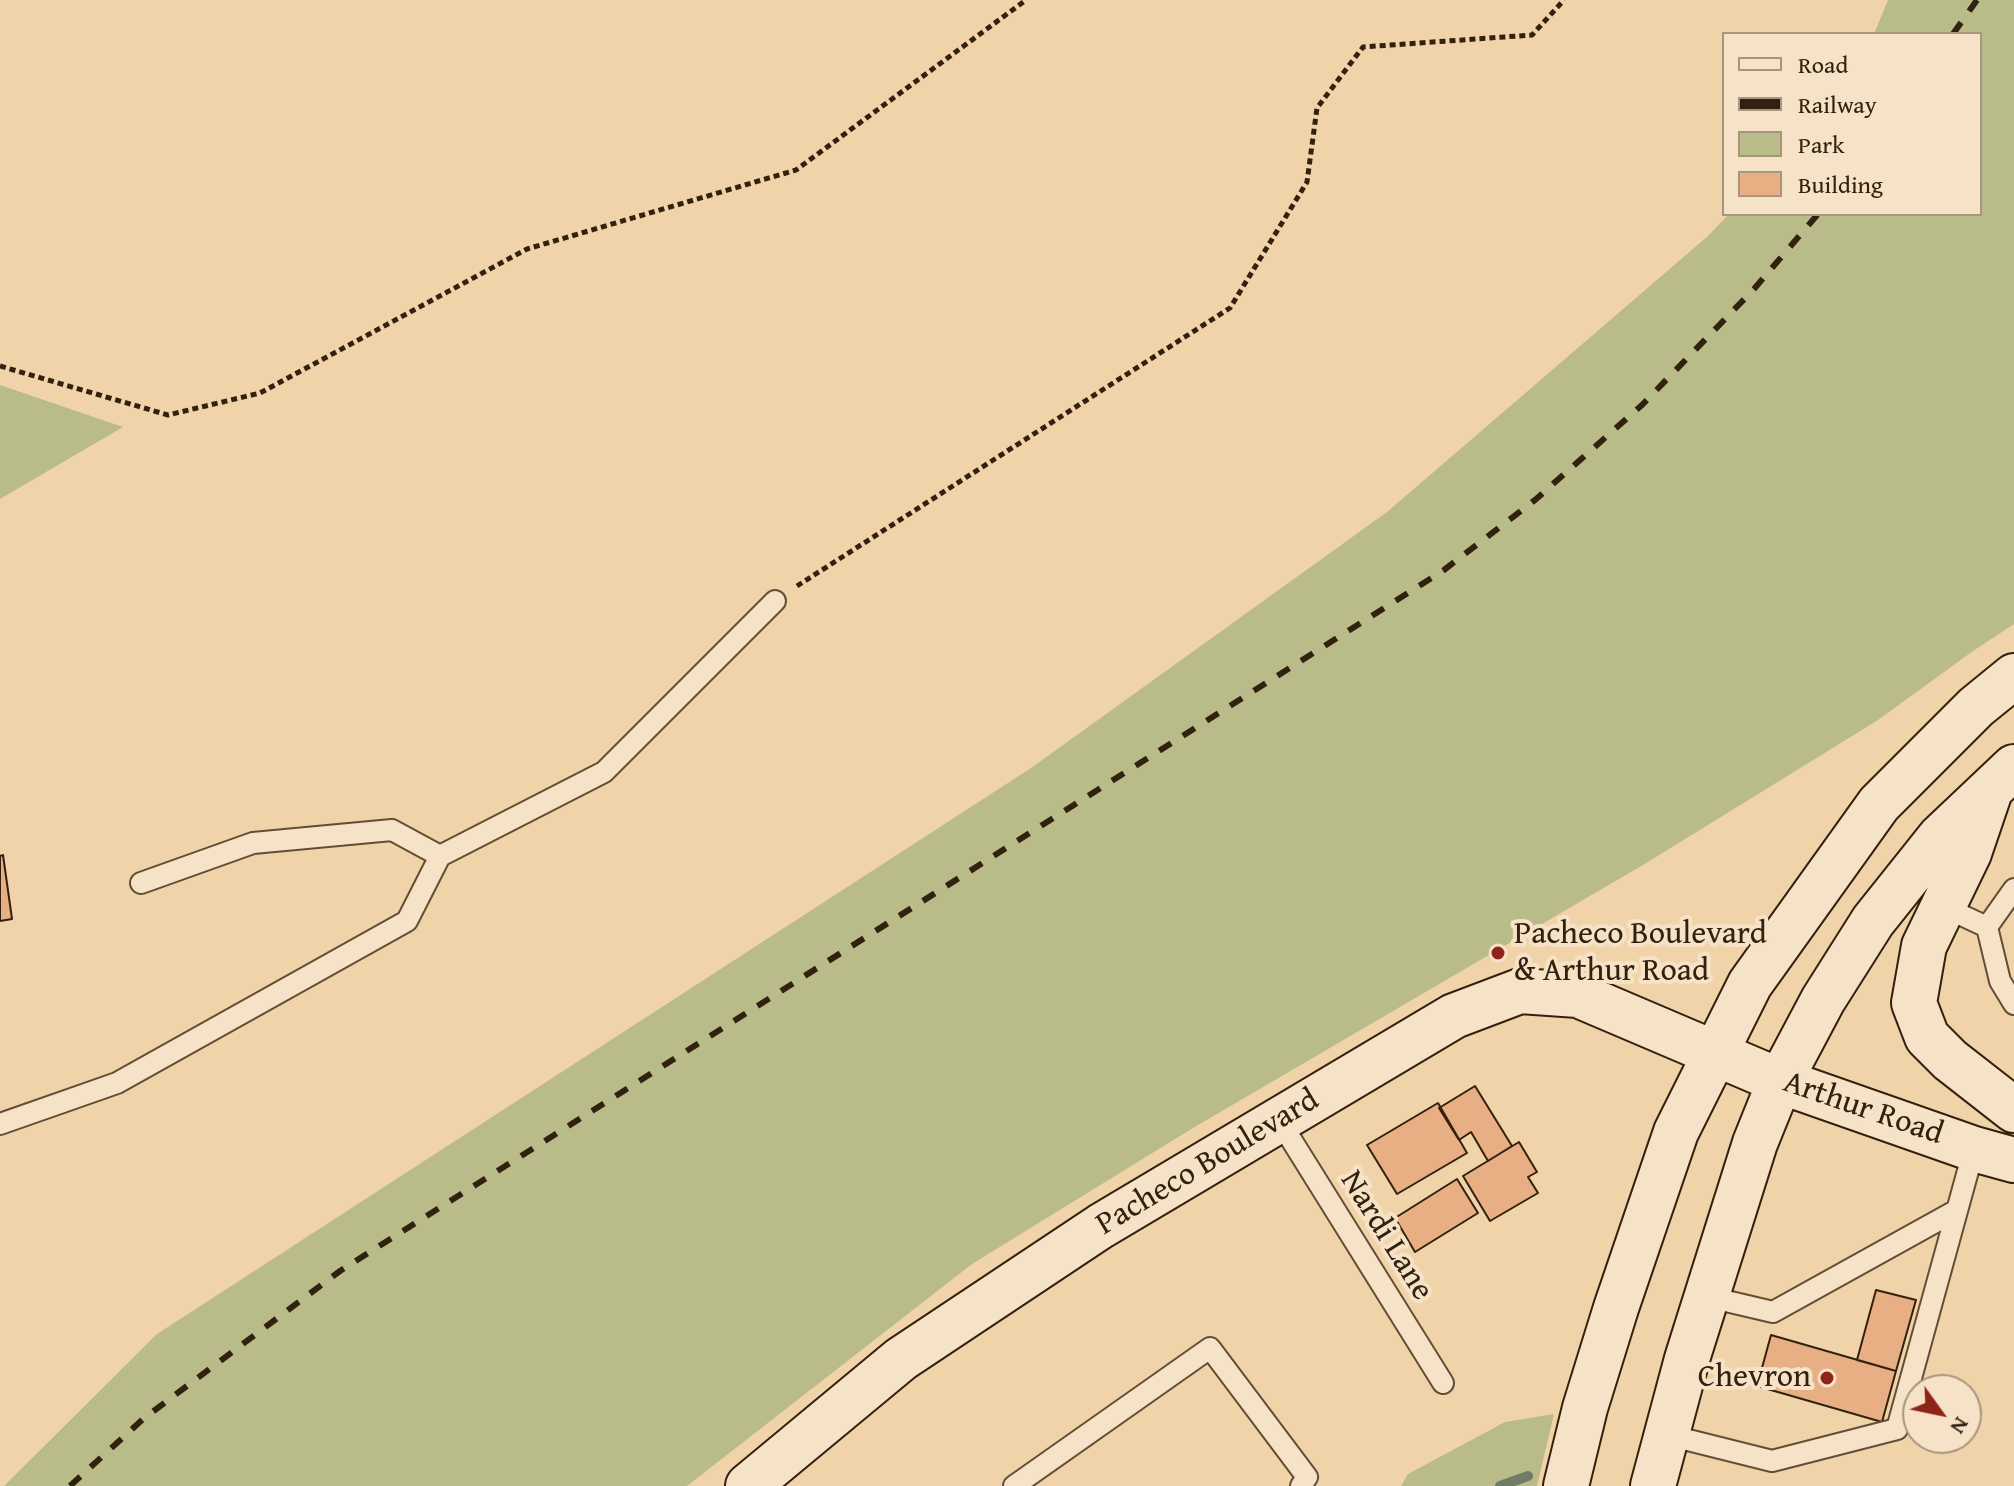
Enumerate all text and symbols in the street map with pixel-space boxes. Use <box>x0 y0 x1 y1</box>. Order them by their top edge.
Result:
legend <box>1722 32 1982 216</box>
text: Road <box>1798 47 1848 82</box>
text: Railway <box>1798 87 1877 122</box>
text: Park <box>1798 127 1844 162</box>
text: Building <box>1798 167 1883 202</box>
place label: Pacheco Boulevard & Arthur Road <box>1514 916 1767 991</box>
marker: Pacheco Boulevard & Arthur Road <box>1489 944 1507 962</box>
street label: Arthur Road <box>1778 1064 1948 1154</box>
street label: Pacheco Boulevard <box>1090 1081 1326 1245</box>
street label: Nardi Lane <box>1331 1164 1441 1308</box>
place label: Chevron <box>1698 1359 1811 1397</box>
marker: Chevron <box>1818 1369 1836 1387</box>
north arrow <box>1902 1374 1982 1454</box>
text: N <box>1943 1411 1978 1441</box>

